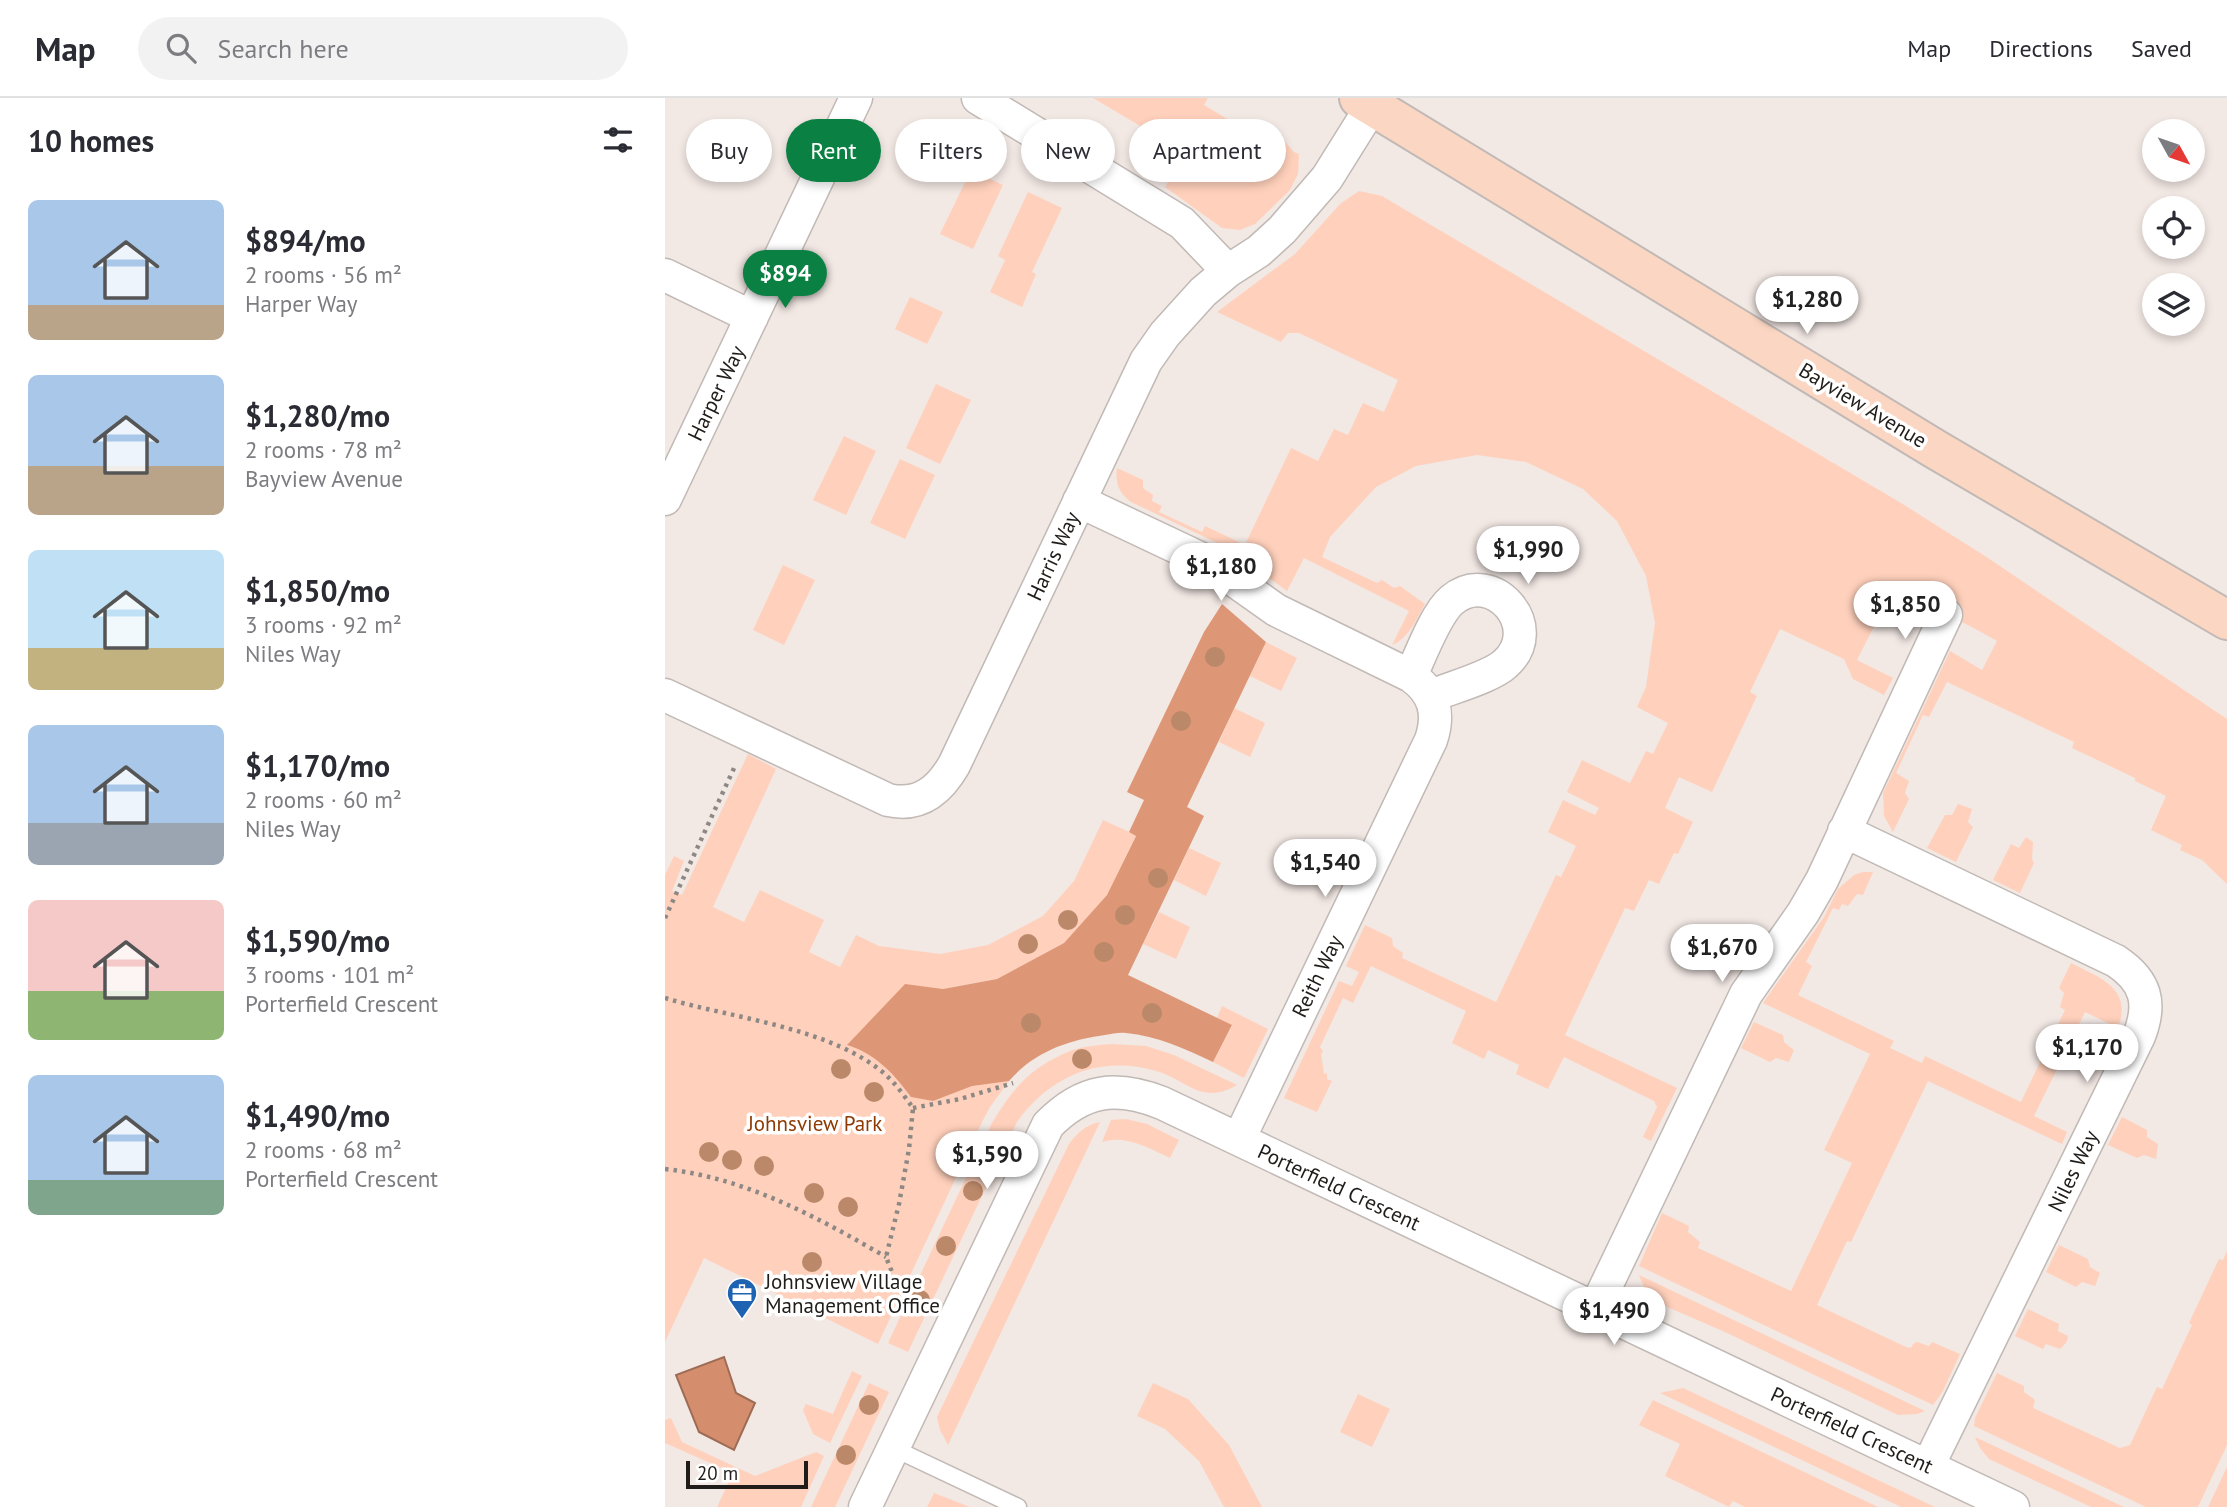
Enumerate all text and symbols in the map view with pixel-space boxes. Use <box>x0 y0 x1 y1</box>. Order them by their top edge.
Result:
search box <box>138 17 628 80</box>
text: Map <box>35 27 96 70</box>
icon: search <box>162 29 200 67</box>
text: Search here <box>218 32 349 65</box>
text: Map <box>1907 33 1951 64</box>
text: Directions <box>1989 33 2093 64</box>
text: Saved <box>2131 33 2192 64</box>
chip: Buy <box>686 119 772 182</box>
chip: Rent <box>786 119 881 182</box>
chip: Filters <box>895 119 1007 182</box>
chip: New <box>1021 119 1115 182</box>
chip: Apartment <box>1129 119 1286 182</box>
north arrow <box>2142 119 2205 182</box>
map controls <box>2142 119 2205 336</box>
text: 10 homes <box>28 121 154 160</box>
icon: filters <box>599 121 637 159</box>
button: locate <box>2142 196 2205 259</box>
text: $894/mo <box>245 221 366 260</box>
icon: home <box>84 228 168 312</box>
pin: $894 <box>744 250 826 310</box>
text: $894 <box>759 258 811 287</box>
text: 2 rooms · 56 m² <box>245 260 402 289</box>
button: layers <box>2142 273 2205 336</box>
pin: $1,280 <box>1750 276 1864 336</box>
text: $1,280 <box>1771 284 1843 313</box>
text: Harper Way <box>245 289 358 318</box>
street label: Harper Way <box>681 341 751 445</box>
street label: Bayview Avenue <box>1794 356 1932 454</box>
text: $1,280/mo <box>245 396 390 435</box>
icon: home <box>84 403 168 487</box>
text: 2 rooms · 78 m² <box>245 435 402 464</box>
text: Bayview Avenue <box>245 464 403 493</box>
street label: Harris Way <box>1021 507 1085 605</box>
pin: $1,990 <box>1471 526 1585 586</box>
text: $1,990 <box>1492 534 1564 563</box>
pin: $1,180 <box>1164 544 1278 603</box>
text: $1,180 <box>1185 551 1257 580</box>
text: $1,850/mo <box>245 571 390 610</box>
icon: home <box>84 578 168 662</box>
pin: $1,850 <box>1848 582 1962 641</box>
text: $1,850 <box>1869 589 1941 618</box>
text: 3 rooms · 92 m² <box>245 610 402 639</box>
text: Niles Way <box>245 639 341 668</box>
text: $1,170/mo <box>245 746 390 785</box>
icon: home <box>84 753 168 837</box>
text: 2 rooms · 60 m² <box>245 785 402 814</box>
text: Niles Way <box>245 814 341 843</box>
pin: $1,540 <box>1268 840 1382 899</box>
text: $1,540 <box>1289 847 1361 876</box>
text: $1,590/mo <box>245 921 390 960</box>
pin: $1,670 <box>1665 924 1779 984</box>
icon: home <box>84 928 168 1012</box>
street label: Reith Way <box>1286 930 1349 1022</box>
text: $1,670 <box>1686 932 1758 961</box>
text: 3 rooms · 101 m² <box>245 960 414 989</box>
text: Porterfield Crescent <box>245 989 438 1018</box>
pin: $1,170 <box>2030 1024 2144 1084</box>
text: $1,170 <box>2051 1032 2123 1061</box>
text: $1,490/mo <box>245 1096 390 1135</box>
icon: home <box>84 1103 168 1187</box>
park label: Johnsview Park <box>747 1110 882 1137</box>
street label: Niles Way <box>2042 1126 2104 1216</box>
pin: $1,590 <box>930 1132 1044 1191</box>
text: 2 rooms · 68 m² <box>245 1135 402 1164</box>
street label: Porterfield Crescent <box>1253 1138 1425 1236</box>
text: $1,590 <box>951 1139 1023 1168</box>
text: Porterfield Crescent <box>245 1164 438 1193</box>
place label: Johnsview Village Management Office <box>764 1268 940 1319</box>
office icon: Johnsview Village Management Office <box>725 1276 759 1320</box>
pin: $1,490 <box>1557 1288 1671 1347</box>
text: $1,490 <box>1578 1295 1650 1324</box>
street label: Porterfield Crescent <box>1766 1381 1938 1479</box>
scale bar <box>686 1458 809 1490</box>
text: 20 m <box>697 1461 738 1485</box>

